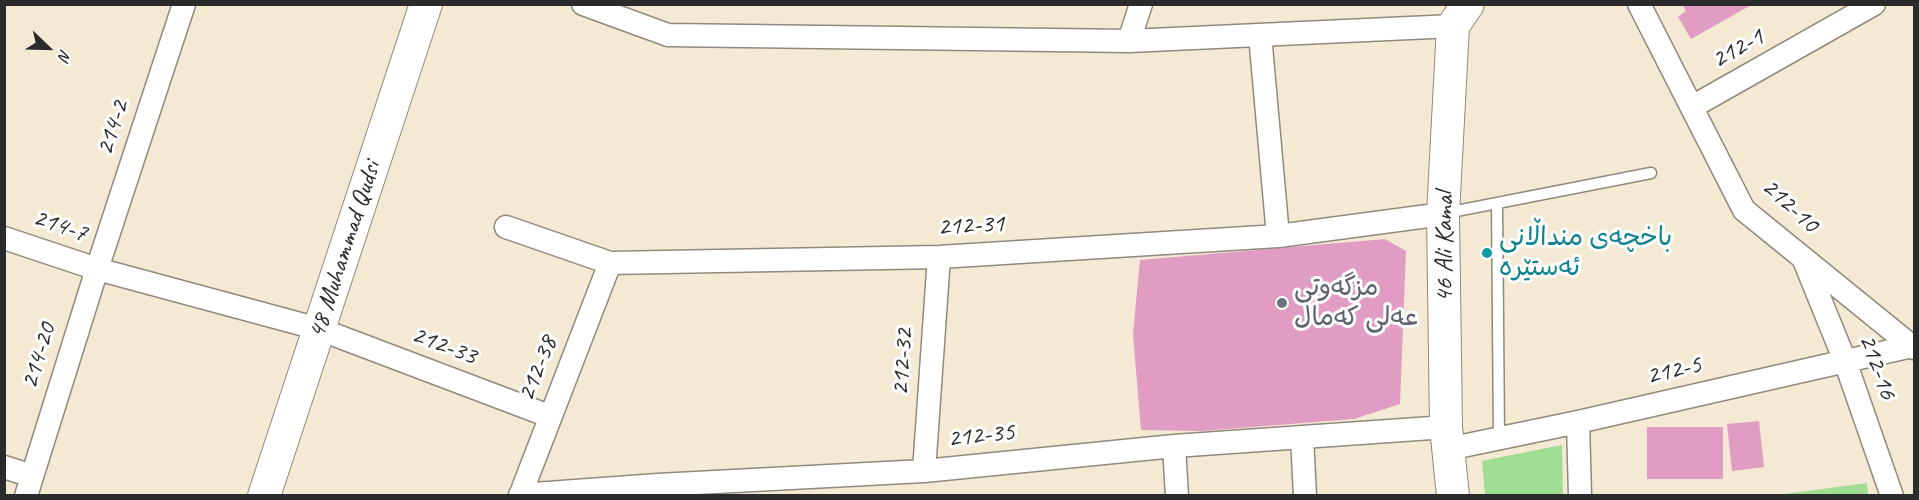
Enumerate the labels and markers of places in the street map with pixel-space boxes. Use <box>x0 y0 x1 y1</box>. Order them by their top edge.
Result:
place label: باخچەی منداڵانی ئەستێرە <box>1499 222 1672 284</box>
marker: باخچەی منداڵانی ئەستێرە <box>1480 246 1494 260</box>
place label: مزگەوتی عەلی کەمال <box>1294 272 1418 334</box>
marker: مزگەوتی عەلی کەمال <box>1275 296 1289 310</box>

